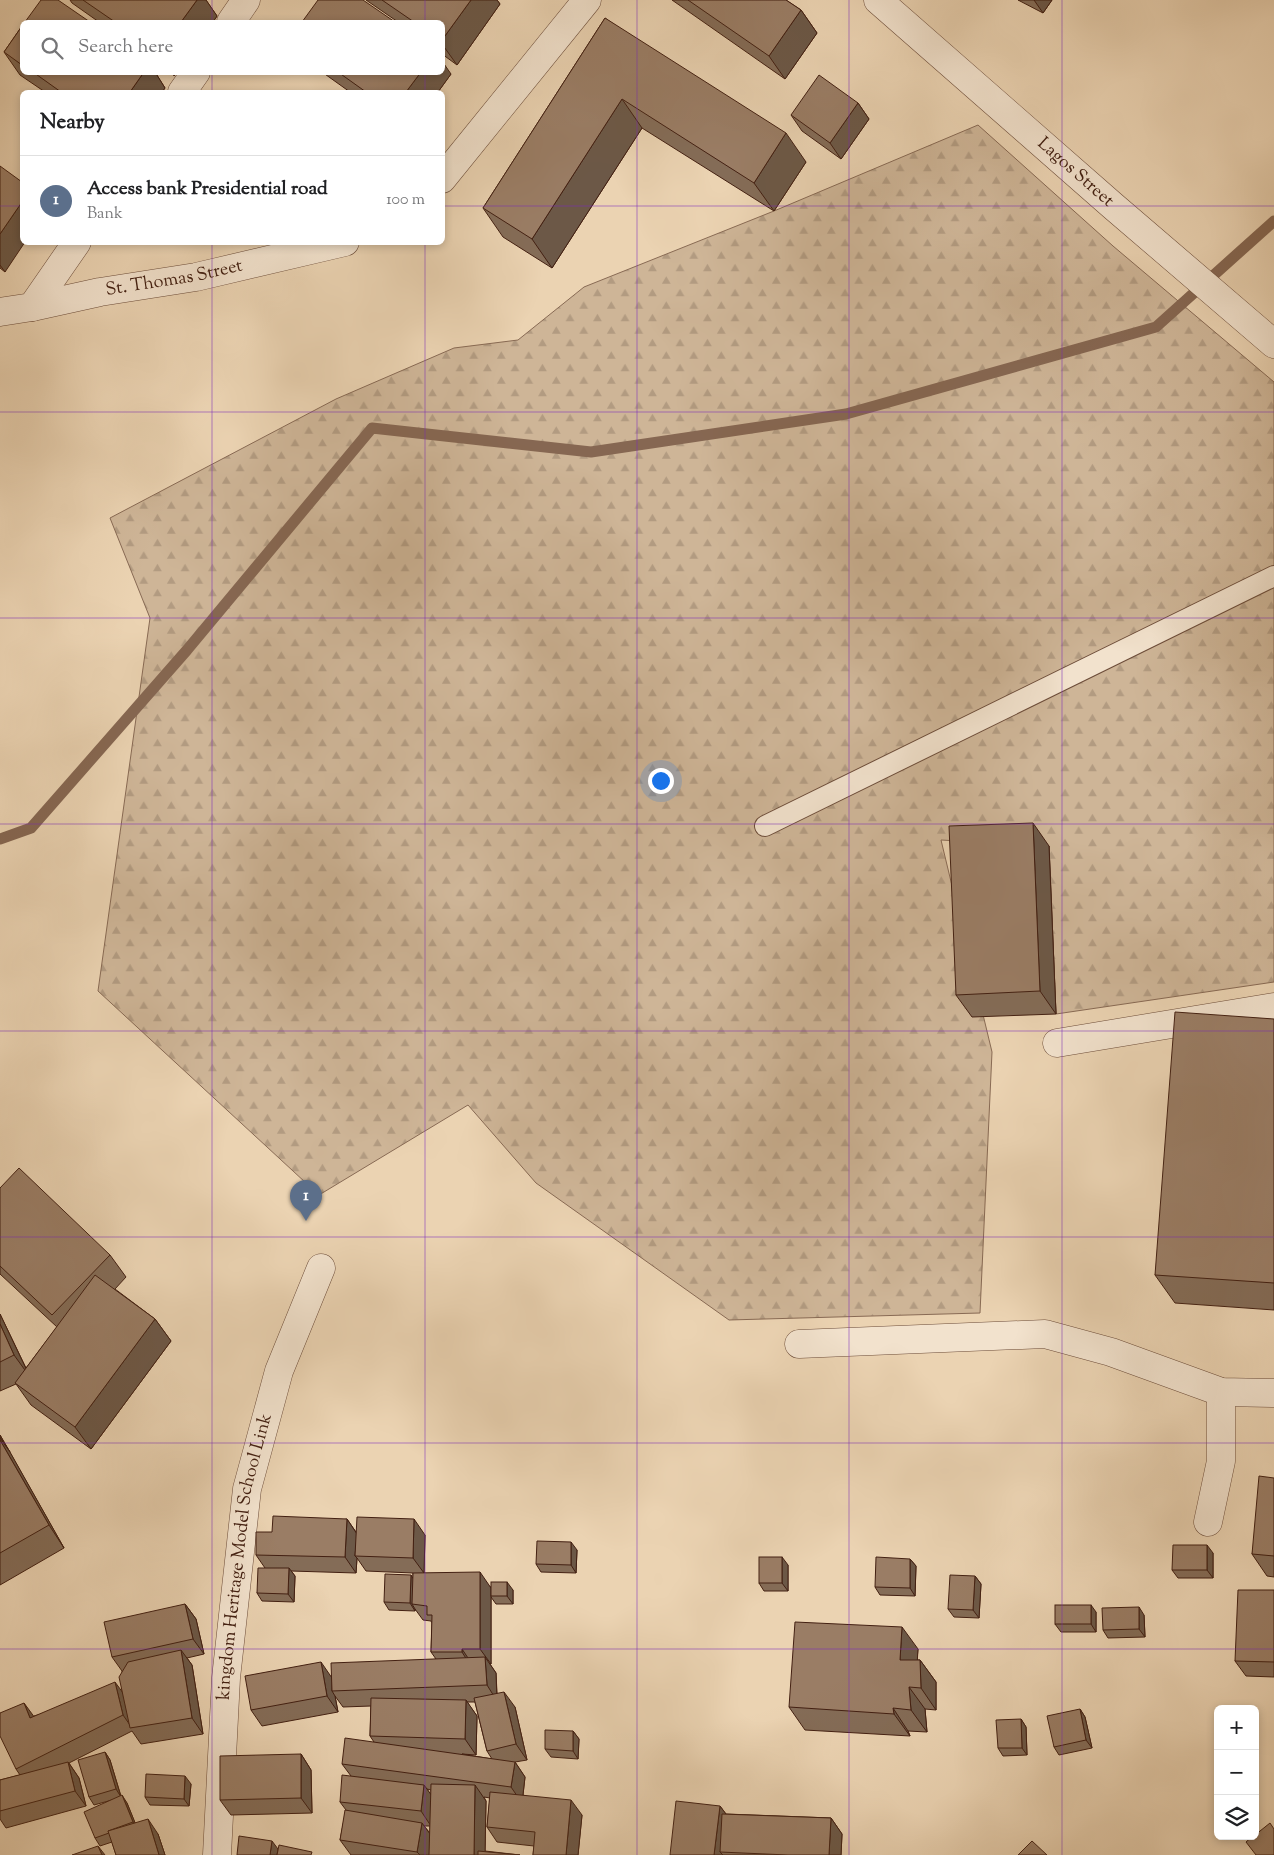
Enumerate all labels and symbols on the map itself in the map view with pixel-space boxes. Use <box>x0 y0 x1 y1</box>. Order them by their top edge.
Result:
street label: Lagos Street <box>1031 132 1119 214</box>
street label: St. Thomas Street <box>104 253 245 304</box>
your location <box>648 768 674 794</box>
pin: 1 <box>290 1180 322 1221</box>
street label: kingdom Heritage Model School Link <box>212 1411 280 1701</box>

